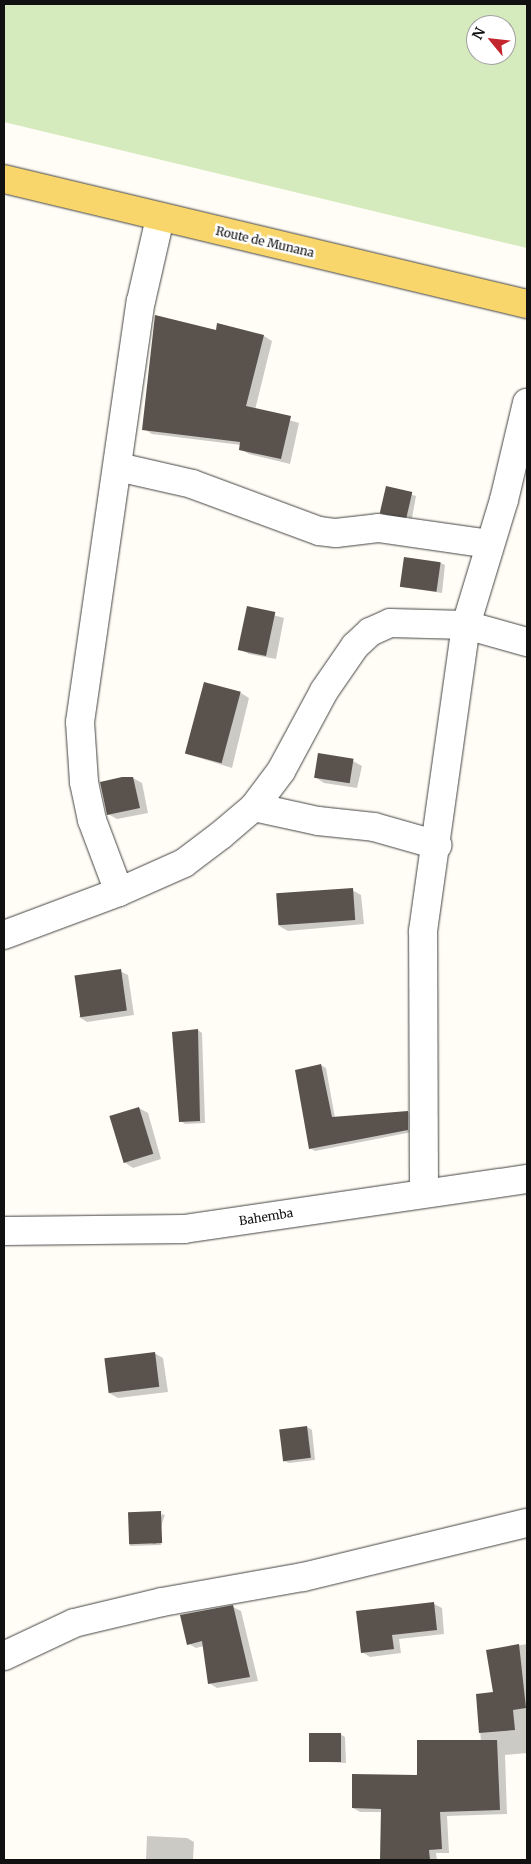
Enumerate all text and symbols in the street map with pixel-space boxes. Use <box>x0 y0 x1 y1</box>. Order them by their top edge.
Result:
north arrow <box>466 15 516 65</box>
text: N <box>468 24 489 43</box>
street label: Route de Munana <box>214 224 316 260</box>
street label: Bahemba <box>238 1206 294 1228</box>

